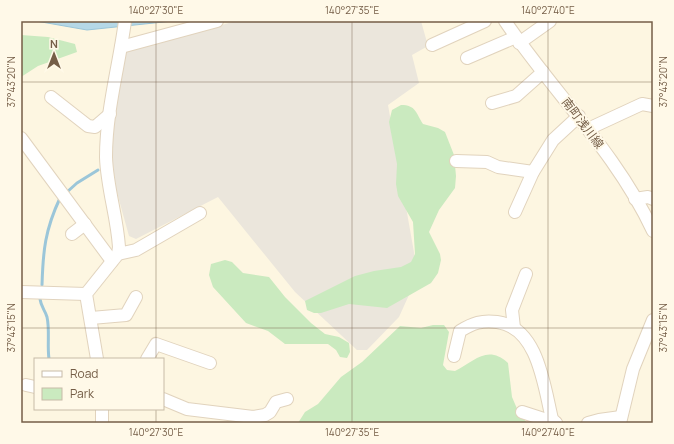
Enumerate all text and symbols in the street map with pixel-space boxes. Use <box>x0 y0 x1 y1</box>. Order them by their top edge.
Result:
text: 140°27'30"E <box>129 3 184 17</box>
text: 140°27'35"E <box>325 3 379 17</box>
text: 140°27'40"E <box>521 3 575 17</box>
north arrow <box>34 34 74 74</box>
text: N <box>50 36 58 51</box>
text: 37°43'20"N <box>4 56 18 108</box>
text: 37°43'20"N <box>656 56 670 108</box>
street label: 南町浅川線 <box>558 94 608 152</box>
text: 37°43'15"N <box>4 303 18 353</box>
text: 37°43'15"N <box>656 303 670 353</box>
legend <box>34 358 164 410</box>
text: Road <box>70 365 98 382</box>
text: Park <box>70 385 95 402</box>
text: 140°27'30"E <box>129 425 184 439</box>
text: 140°27'35"E <box>325 425 379 439</box>
text: 140°27'40"E <box>521 425 575 439</box>

